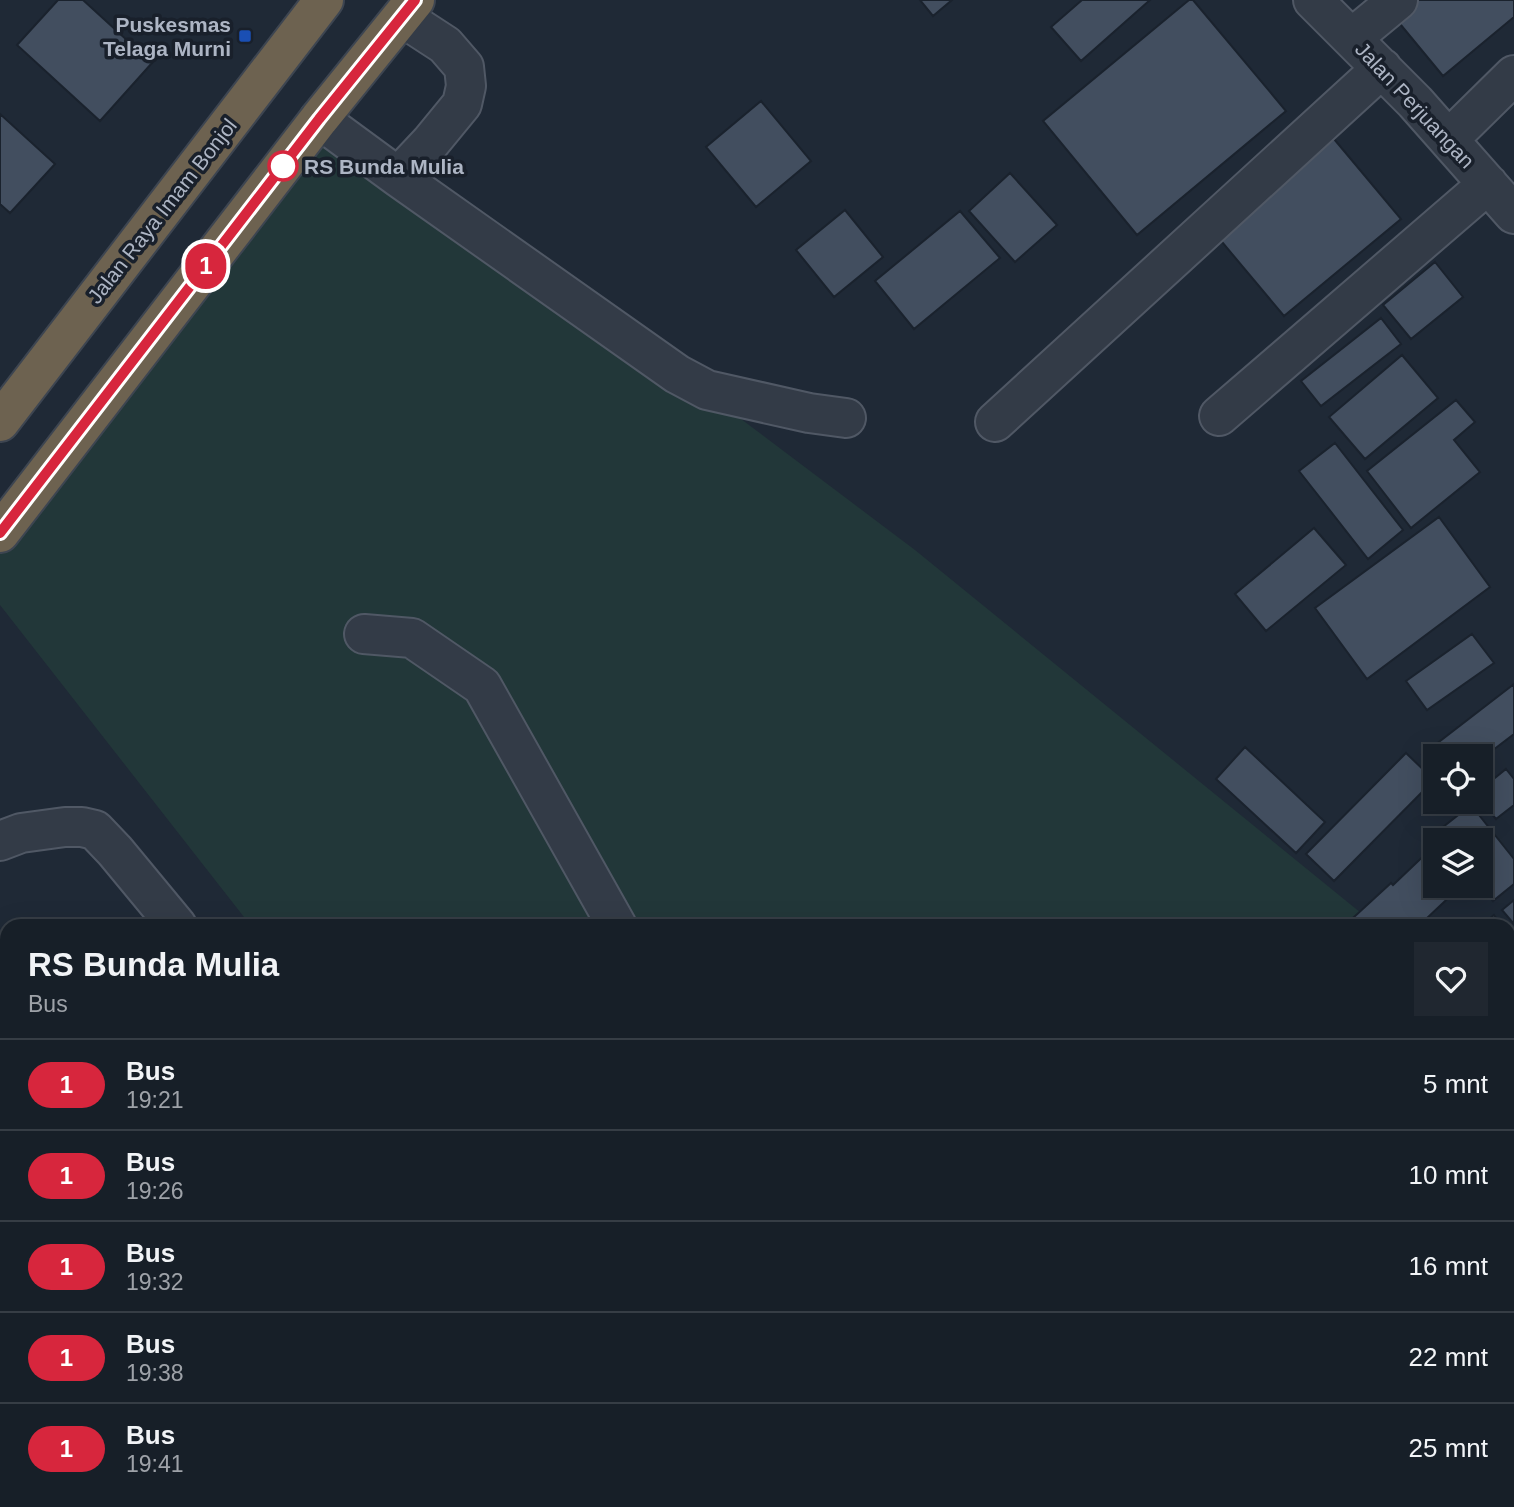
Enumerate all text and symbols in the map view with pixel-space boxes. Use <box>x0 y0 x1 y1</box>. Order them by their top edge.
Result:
place label: Puskesmas Telaga Murni <box>103 13 231 60</box>
marker: Puskesmas Telaga Murni <box>237 28 253 44</box>
street label: Jalan Perjuangan <box>1351 37 1479 173</box>
street label: Jalan Raya Imam Bonjol <box>83 114 241 308</box>
marker: RS Bunda Mulia <box>268 151 298 181</box>
place label: RS Bunda Mulia <box>304 155 464 178</box>
line badge: 1 <box>183 243 229 289</box>
text: 1 <box>199 252 213 279</box>
map controls <box>1423 744 1493 898</box>
button: locate <box>1423 744 1493 814</box>
button: layers <box>1423 828 1493 898</box>
button: heart <box>1414 942 1488 1016</box>
text: RS Bunda Mulia <box>28 946 279 983</box>
text: Bus <box>28 991 68 1017</box>
text: Bus <box>126 1056 175 1086</box>
text: 5 mnt <box>1423 1069 1488 1099</box>
text: 1 <box>60 1071 73 1098</box>
text: 19:21 <box>126 1087 184 1113</box>
text: Bus <box>126 1147 175 1177</box>
text: 10 mnt <box>1409 1160 1488 1190</box>
text: 1 <box>60 1162 73 1189</box>
text: 19:26 <box>126 1178 184 1204</box>
text: Bus <box>126 1238 175 1268</box>
text: 16 mnt <box>1409 1251 1488 1281</box>
text: 1 <box>60 1253 73 1280</box>
text: 19:32 <box>126 1269 184 1295</box>
text: Bus <box>126 1329 175 1359</box>
text: 22 mnt <box>1409 1342 1488 1372</box>
text: 1 <box>60 1344 73 1371</box>
text: 19:38 <box>126 1360 184 1386</box>
text: Bus <box>126 1420 175 1450</box>
text: 25 mnt <box>1409 1433 1488 1463</box>
text: 1 <box>60 1435 73 1462</box>
text: 19:41 <box>126 1451 184 1477</box>

